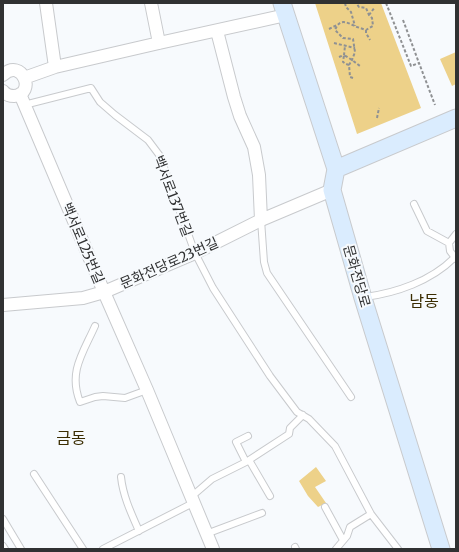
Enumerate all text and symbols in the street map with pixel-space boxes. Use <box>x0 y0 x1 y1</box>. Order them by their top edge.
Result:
street label: 백서로137번길 <box>149 153 197 239</box>
street label: 백서로125번길 <box>58 200 108 286</box>
street label: 문화전당로23번길 <box>117 233 221 293</box>
street label: 문화전당로 <box>339 243 375 310</box>
district label: 남동 <box>409 291 439 311</box>
district label: 금동 <box>56 428 86 448</box>

